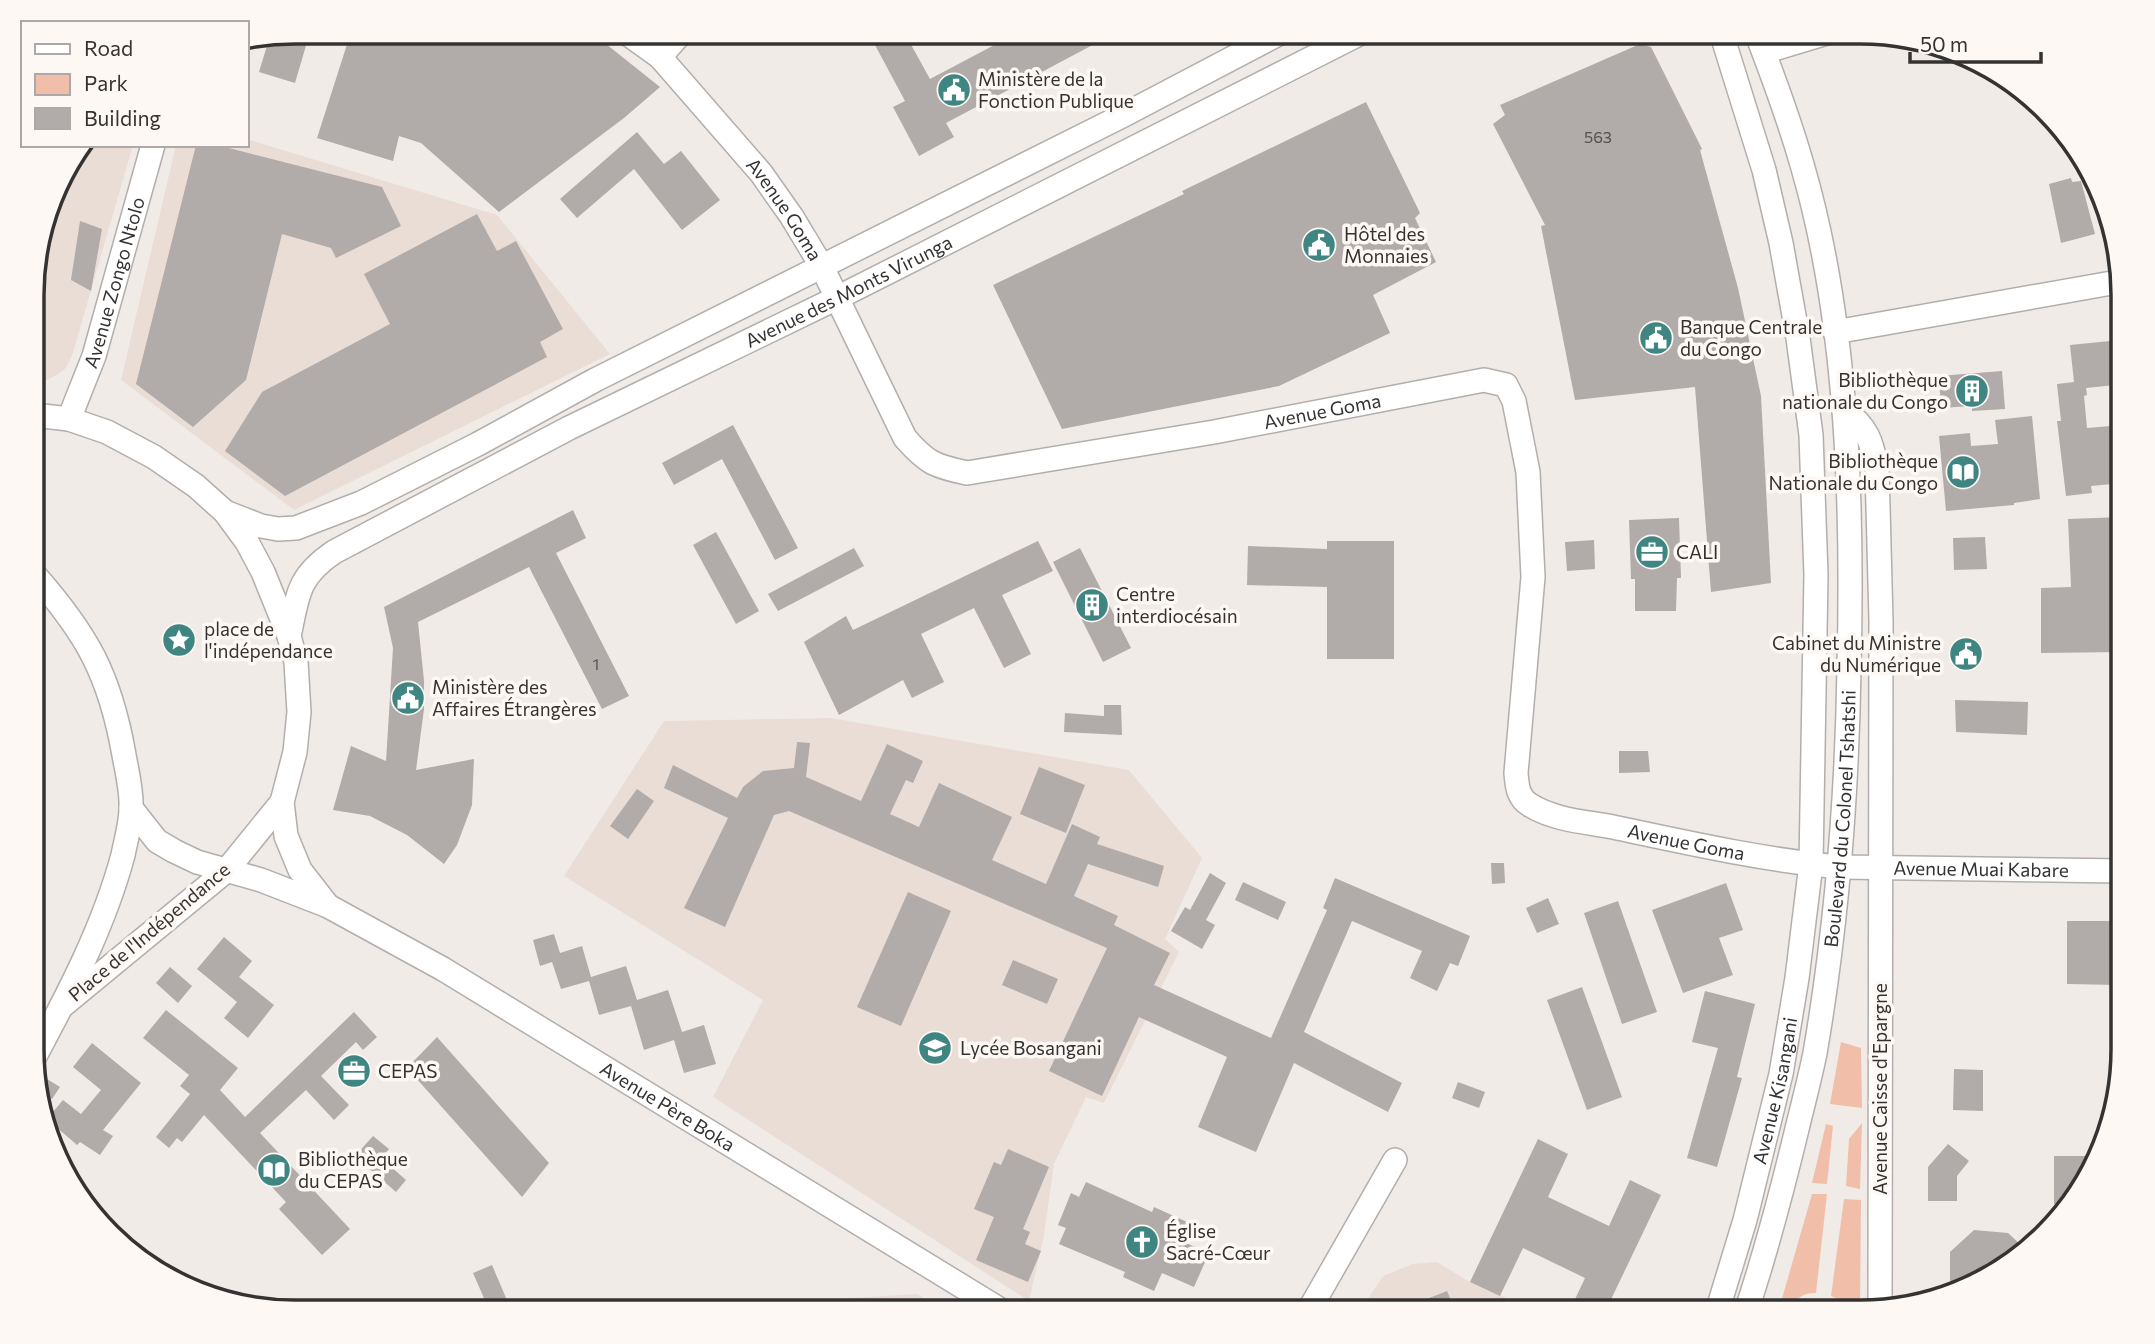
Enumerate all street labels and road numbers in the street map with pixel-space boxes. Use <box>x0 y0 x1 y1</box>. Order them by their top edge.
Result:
street label: Avenue Goma <box>742 153 827 264</box>
street label: Avenue Zongo Ntolo <box>78 194 149 371</box>
street label: Avenue des Monts Virunga <box>741 230 956 352</box>
street label: Avenue Goma <box>1262 388 1383 433</box>
street label: Boulevard du Colonel Tshatshi <box>1819 690 1860 949</box>
street label: Avenue Goma <box>1626 818 1747 865</box>
street label: Avenue Muai Kabare <box>1893 856 2069 881</box>
street label: Place de l'Indépendance <box>63 857 234 1006</box>
street label: Avenue Caisse d'Epargne <box>1868 983 1891 1195</box>
street label: Avenue Kisangani <box>1747 1015 1801 1167</box>
street label: Avenue Père Boka <box>596 1056 739 1156</box>

